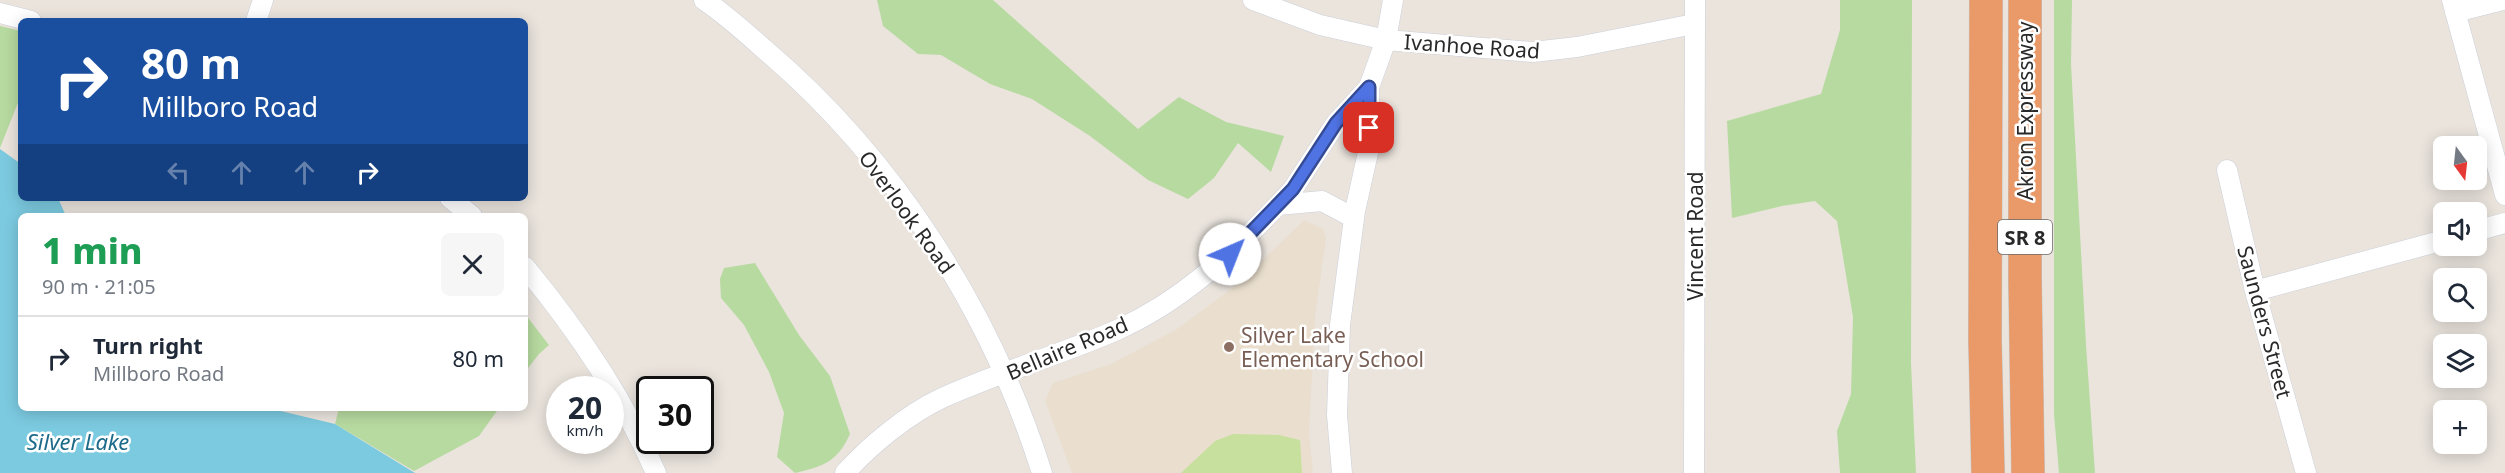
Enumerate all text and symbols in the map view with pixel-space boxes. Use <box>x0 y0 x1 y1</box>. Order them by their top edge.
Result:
street label: Akron Expressway <box>2011 21 2039 200</box>
street label: Ivanhoe Road <box>1403 27 1541 65</box>
text: 80 m <box>141 34 241 91</box>
icon: right <box>42 42 120 120</box>
text: Millboro Road <box>141 88 318 125</box>
pin <box>1343 102 1394 153</box>
icon: arrive <box>1352 111 1385 144</box>
north arrow <box>2433 136 2487 190</box>
map controls <box>2433 136 2487 454</box>
street label: Overlook Road <box>853 145 961 279</box>
icon: left <box>162 156 195 189</box>
icon: ahead <box>225 156 258 189</box>
icon: ahead <box>288 156 321 189</box>
icon: right <box>351 156 384 189</box>
street label: Vincent Road <box>1681 171 1709 301</box>
button: sound <box>2433 202 2487 256</box>
road number: SR 8 <box>1998 220 2052 254</box>
position arrow <box>1198 222 1262 286</box>
text: 1 min <box>42 226 143 275</box>
button: close <box>441 233 504 296</box>
street label: Saunders Street <box>2231 243 2299 402</box>
button: search <box>2433 268 2487 322</box>
text: 90 m · 21:05 <box>42 273 156 300</box>
street label: Bellaire Road <box>1002 310 1132 386</box>
place label: Silver Lake Elementary School <box>1241 321 1424 373</box>
text: Turn right <box>93 330 203 360</box>
button: layers <box>2433 334 2487 388</box>
marker: Silver Lake Elementary School <box>1222 340 1236 354</box>
icon: right <box>42 342 75 375</box>
text: 80 m <box>453 343 504 373</box>
text: Millboro Road <box>93 360 224 387</box>
speed limit sign: 30 <box>636 376 714 454</box>
text: 20 <box>568 387 602 428</box>
button: + <box>2433 400 2487 454</box>
text: km/h <box>567 420 603 440</box>
water label: Silver Lake <box>27 426 129 456</box>

